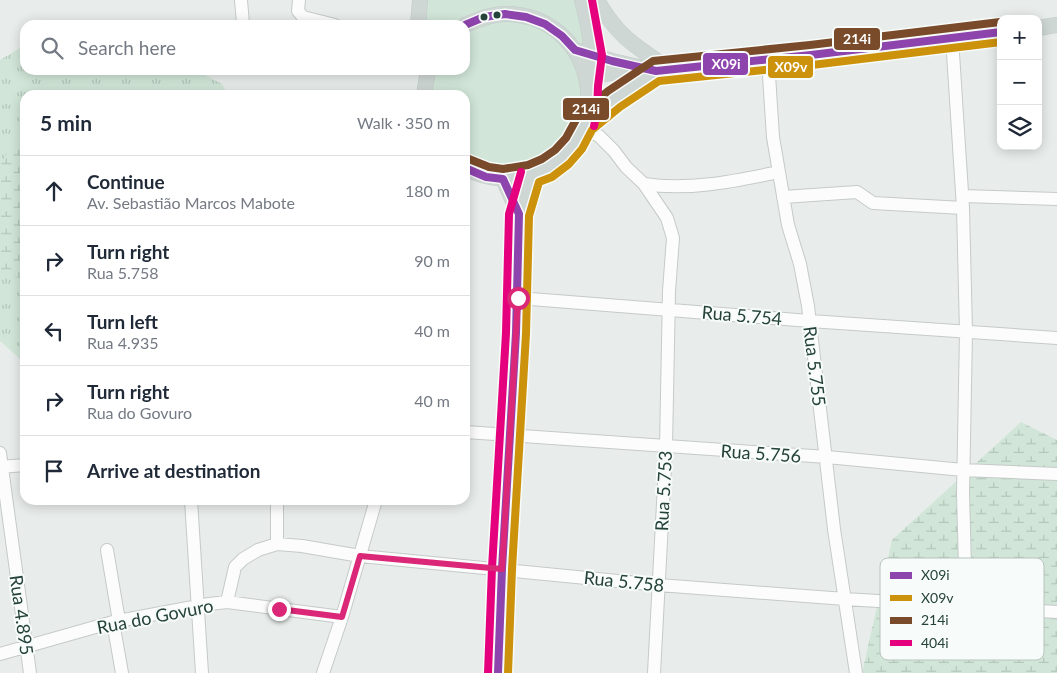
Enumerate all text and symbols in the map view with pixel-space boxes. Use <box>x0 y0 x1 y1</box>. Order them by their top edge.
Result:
unlabelled marker <box>492 10 502 20</box>
unlabelled marker <box>479 12 489 22</box>
map controls <box>997 15 1042 150</box>
button: + <box>997 15 1042 60</box>
search box <box>20 20 470 75</box>
line badge: 214i <box>833 27 881 51</box>
text: 214i <box>843 30 871 47</box>
icon: search <box>38 34 66 62</box>
text: Search here <box>78 36 176 59</box>
line badge: X09i <box>702 52 749 76</box>
text: X09i <box>711 55 741 72</box>
line badge: X09v <box>767 55 814 79</box>
text: X09v <box>774 58 808 75</box>
button: − <box>997 60 1042 105</box>
line badge: 214i <box>562 97 610 121</box>
text: 214i <box>572 100 600 117</box>
button: layers <box>997 105 1042 150</box>
text: 5 min <box>40 110 92 135</box>
text: Walk · 350 m <box>357 113 450 132</box>
text: Continue <box>87 170 165 193</box>
icon: ahead <box>40 177 68 205</box>
text: 180 m <box>405 181 450 200</box>
text: Av. Sebastião Marcos Mabote <box>87 193 295 212</box>
text: Turn right <box>87 240 169 263</box>
icon: right <box>40 247 68 275</box>
text: 90 m <box>414 251 450 270</box>
text: Rua 5.758 <box>87 263 159 282</box>
route start <box>507 287 530 310</box>
street label: Rua 5.754 <box>701 301 783 329</box>
text: Turn left <box>87 310 158 333</box>
icon: left <box>40 317 68 345</box>
text: 40 m <box>414 321 450 340</box>
street label: Rua 5.755 <box>799 325 831 407</box>
text: Rua 4.935 <box>87 333 159 352</box>
text: Turn right <box>87 380 169 403</box>
icon: right <box>40 387 68 415</box>
text: 40 m <box>414 391 450 410</box>
text: Rua do Govuro <box>87 403 192 422</box>
street label: Rua 5.756 <box>720 439 802 467</box>
street label: Rua 5.753 <box>650 450 676 532</box>
icon: arrive <box>40 457 68 485</box>
text: Arrive at destination <box>87 459 260 482</box>
legend <box>880 558 1044 660</box>
street label: Rua 5.758 <box>583 566 665 596</box>
text: X09i <box>921 566 950 583</box>
street label: Rua 4.895 <box>6 574 38 656</box>
text: X09v <box>921 589 954 606</box>
street label: Rua do Govuro <box>95 594 215 638</box>
route end <box>268 598 291 621</box>
text: 214i <box>921 611 949 628</box>
text: 404i <box>921 634 949 651</box>

